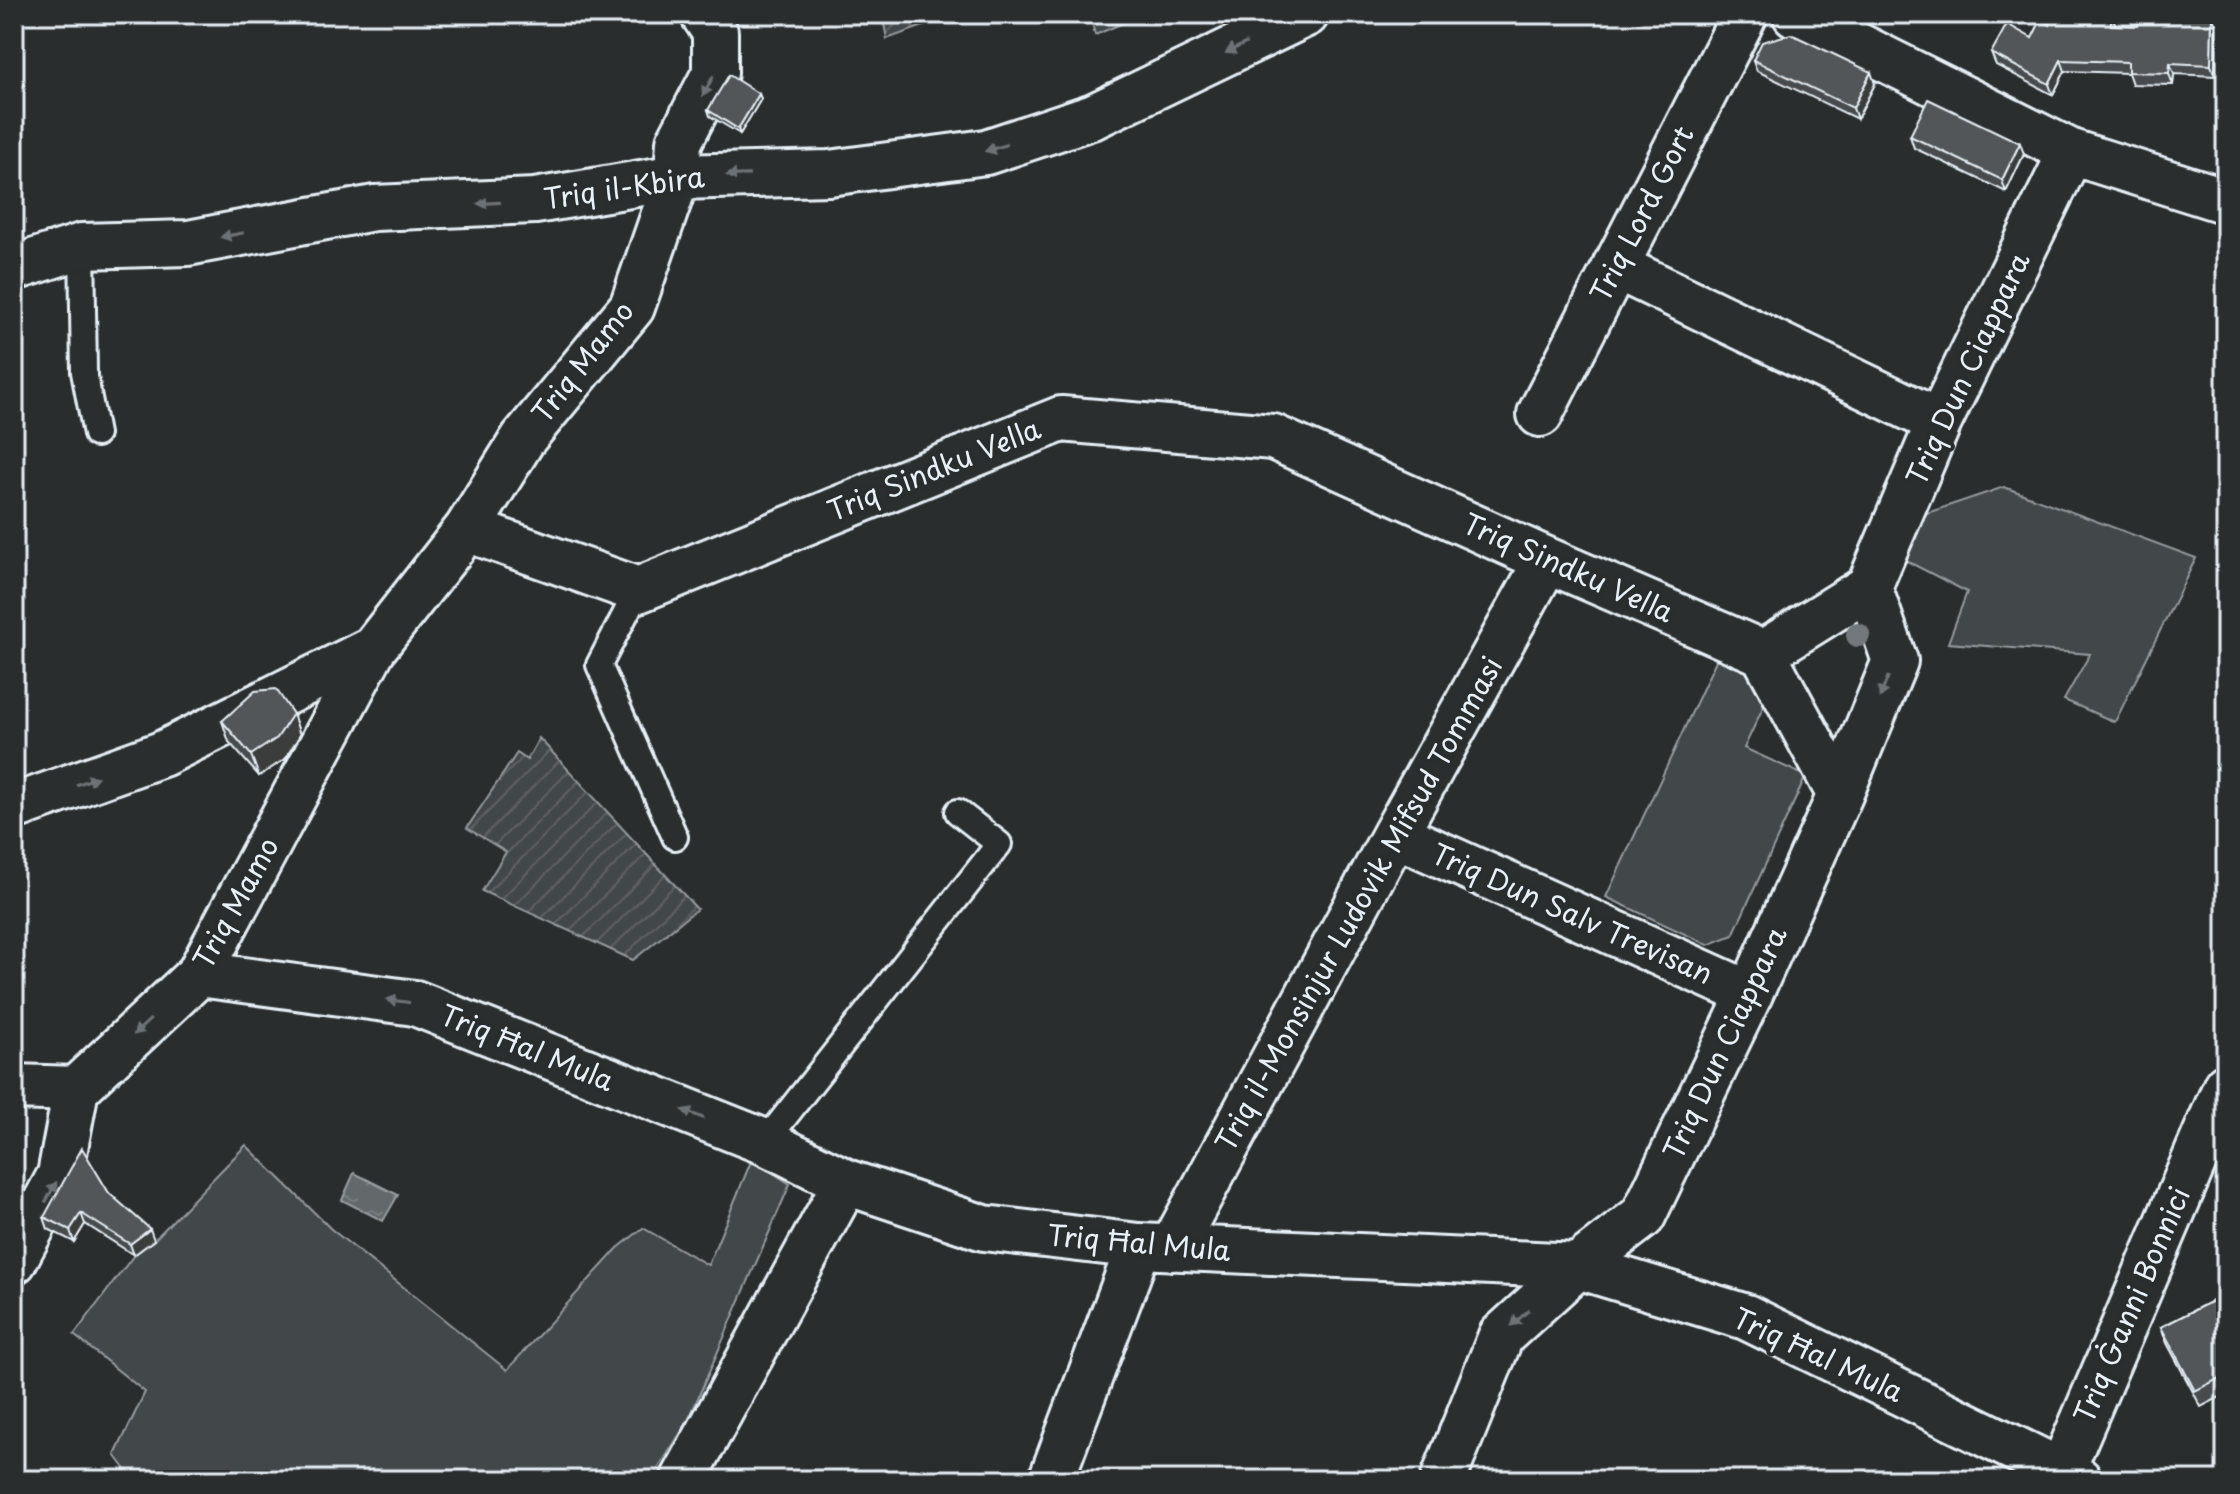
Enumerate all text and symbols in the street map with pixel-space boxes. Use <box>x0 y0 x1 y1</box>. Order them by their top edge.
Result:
one-way arrow <box>1224 41 1247 55</box>
one-way arrow <box>702 75 715 98</box>
street label: Triq Lord Gort <box>1578 118 1703 309</box>
one-way arrow <box>984 142 1008 155</box>
street label: Triq il-Kbira <box>541 154 707 219</box>
one-way arrow <box>725 169 750 182</box>
one-way arrow <box>476 197 501 210</box>
one-way arrow <box>219 229 244 241</box>
street label: Triq Dun Ciappara <box>1894 244 2040 492</box>
street label: Triq Mamo <box>520 291 643 431</box>
street label: Triq Sindku Vella <box>820 406 1047 531</box>
street label: Triq Sindku Vella <box>1456 501 1681 633</box>
street label: Triq il-Monsinjur Ludovik Mifsud Tommasi <box>1203 648 1512 1158</box>
one-way arrow <box>1877 675 1890 699</box>
one-way arrow <box>76 774 100 787</box>
street label: Triq Mamo <box>181 829 289 976</box>
street label: Triq Dun Salv Trevisan <box>1425 831 1720 994</box>
street label: Triq Dun Ciappara <box>1651 918 1797 1166</box>
street label: Triq Ħal Mula <box>434 992 621 1101</box>
one-way arrow <box>385 994 410 1007</box>
one-way arrow <box>132 1018 151 1036</box>
one-way arrow <box>681 1107 705 1120</box>
street label: Triq Ġanni Bonnici <box>2061 1180 2200 1429</box>
one-way arrow <box>43 1181 57 1203</box>
street label: Triq Ħal Mula <box>1046 1212 1233 1271</box>
street label: Triq Ħal Mula <box>1726 1295 1911 1412</box>
one-way arrow <box>1511 1309 1530 1327</box>

